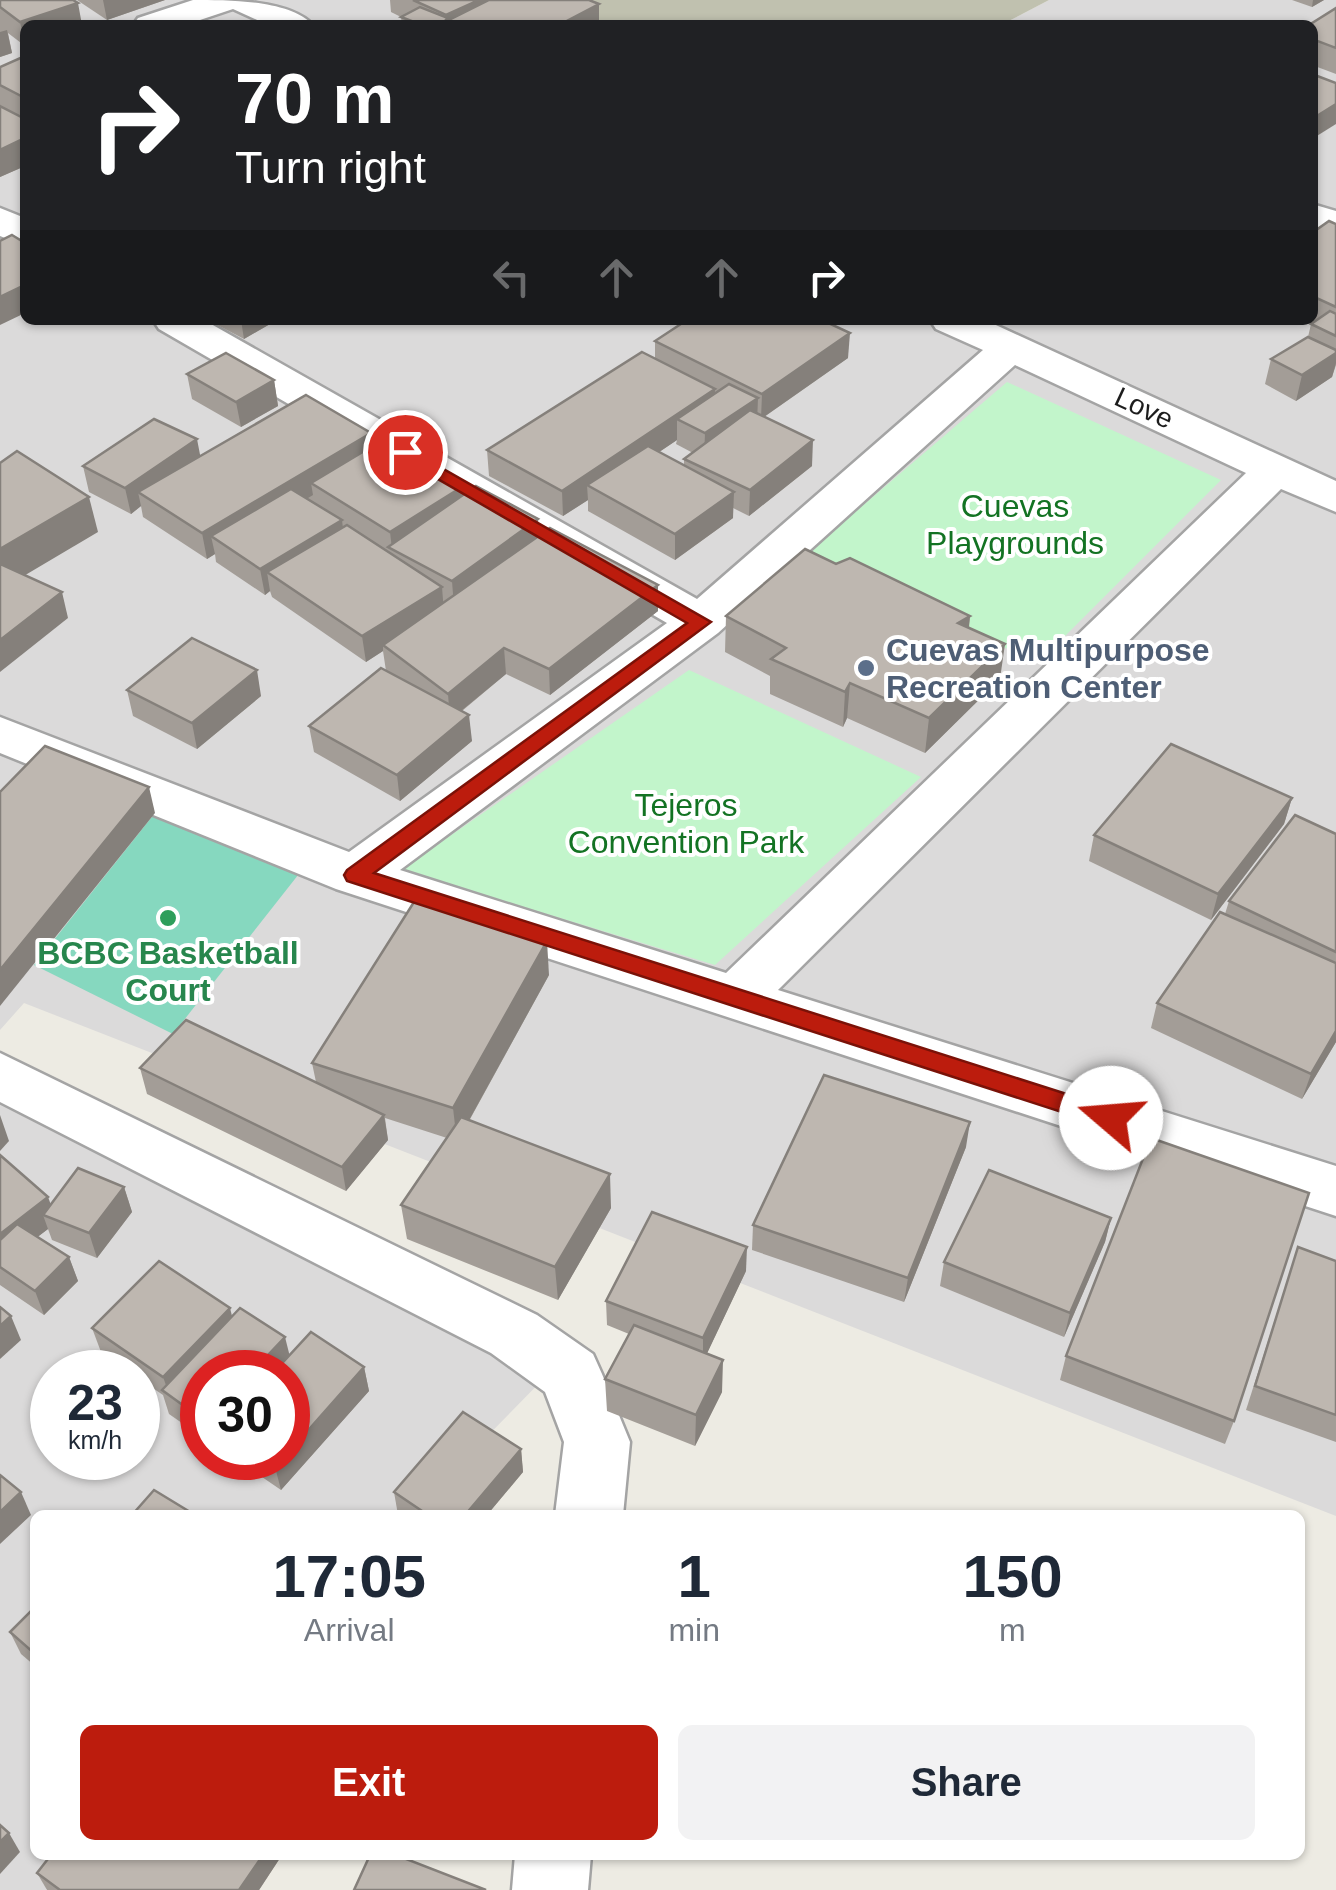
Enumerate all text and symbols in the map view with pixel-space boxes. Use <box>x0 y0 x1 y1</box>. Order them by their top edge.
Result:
icon: right <box>70 60 200 190</box>
text: 70 m <box>235 60 395 138</box>
text: Turn right <box>235 142 426 193</box>
icon: left <box>484 250 539 305</box>
icon: ahead <box>589 250 644 305</box>
icon: ahead <box>694 250 749 305</box>
icon: right <box>799 250 854 305</box>
street label: Love <box>1110 381 1178 435</box>
pin <box>363 410 448 495</box>
icon: arrive <box>378 425 433 480</box>
park label: Cuevas Playgrounds <box>926 488 1104 561</box>
place label: Cuevas Multipurpose Recreation Center <box>886 632 1210 705</box>
marker: Cuevas Multipurpose Recreation Center <box>855 657 877 679</box>
park label: Tejeros Convention Park <box>568 787 805 860</box>
marker: BCBC Basketball Court <box>157 907 179 929</box>
place label: BCBC Basketball Court <box>37 935 299 1008</box>
position arrow <box>1059 1066 1163 1170</box>
speed limit sign: 30 <box>180 1350 310 1480</box>
text: 23 <box>67 1375 123 1431</box>
text: km/h <box>68 1426 122 1454</box>
text: 17:05 <box>272 1543 426 1610</box>
text: 1 <box>677 1543 711 1610</box>
text: 150 <box>962 1543 1063 1610</box>
text: Arrival <box>304 1612 395 1648</box>
text: min <box>668 1612 720 1648</box>
text: m <box>999 1612 1026 1648</box>
button: Exit <box>80 1725 658 1840</box>
button: Share <box>678 1725 1255 1840</box>

